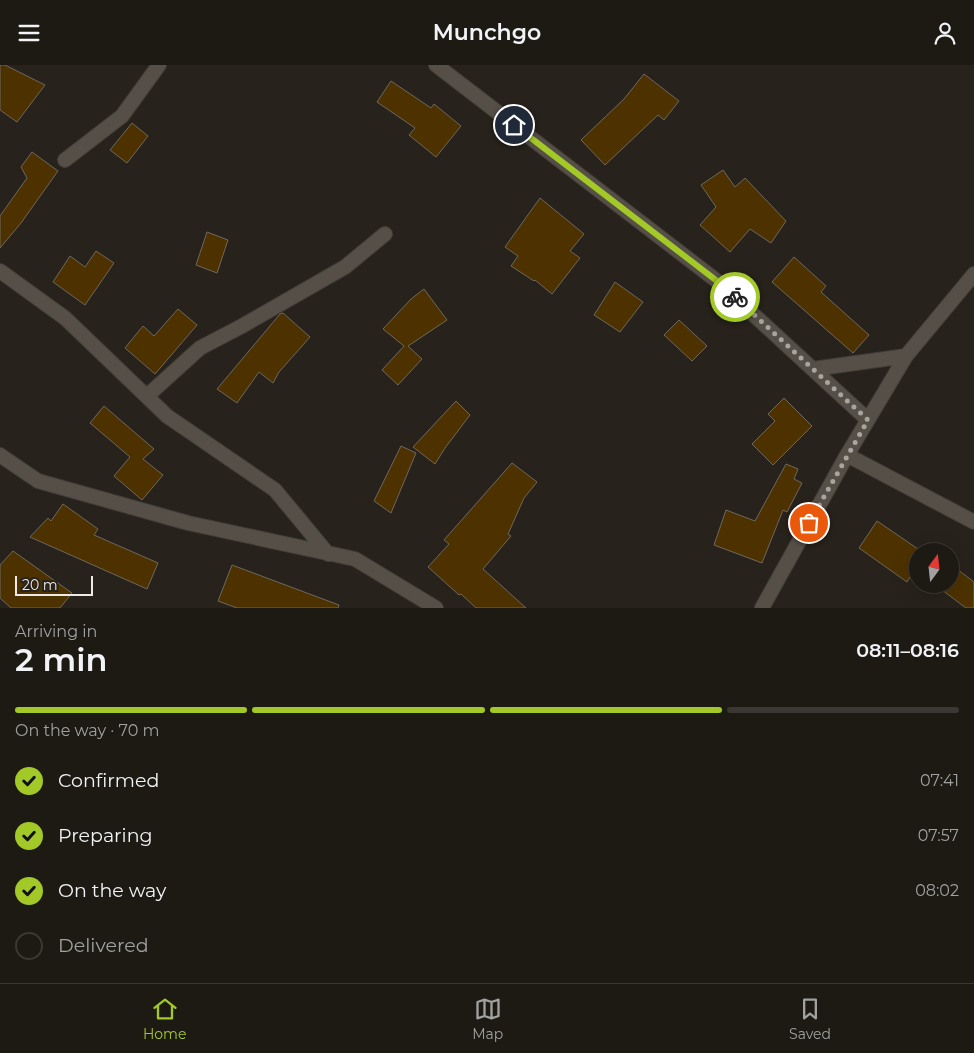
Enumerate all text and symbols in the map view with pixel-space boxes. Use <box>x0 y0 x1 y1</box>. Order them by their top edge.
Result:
icon: menu <box>15 19 43 47</box>
text: Munchgo <box>433 19 541 46</box>
icon: person <box>931 19 959 47</box>
pin <box>493 104 535 146</box>
icon: home <box>500 111 528 139</box>
courier <box>710 272 760 322</box>
icon: bike <box>721 283 749 311</box>
pin <box>788 502 830 544</box>
icon: bag <box>795 509 823 537</box>
north arrow <box>909 543 959 593</box>
map controls <box>909 543 959 593</box>
scale bar <box>15 573 92 596</box>
text: 20 m <box>22 576 58 594</box>
text: Arriving in <box>15 622 97 641</box>
text: 08:11–08:16 <box>856 639 959 662</box>
text: 2 min <box>15 640 107 679</box>
text: On the way · 70 m <box>15 721 159 740</box>
icon: check <box>15 767 43 795</box>
text: Confirmed <box>58 769 159 792</box>
text: 07:41 <box>920 771 959 790</box>
icon: check <box>15 822 43 850</box>
text: Preparing <box>58 824 153 847</box>
text: 07:57 <box>918 826 959 845</box>
icon: check <box>15 877 43 905</box>
text: On the way <box>58 879 166 902</box>
text: 08:02 <box>915 881 959 900</box>
text: Delivered <box>58 934 149 957</box>
tab: Home <box>143 995 186 1043</box>
tab: Map <box>472 995 503 1043</box>
tab: Saved <box>789 995 831 1043</box>

